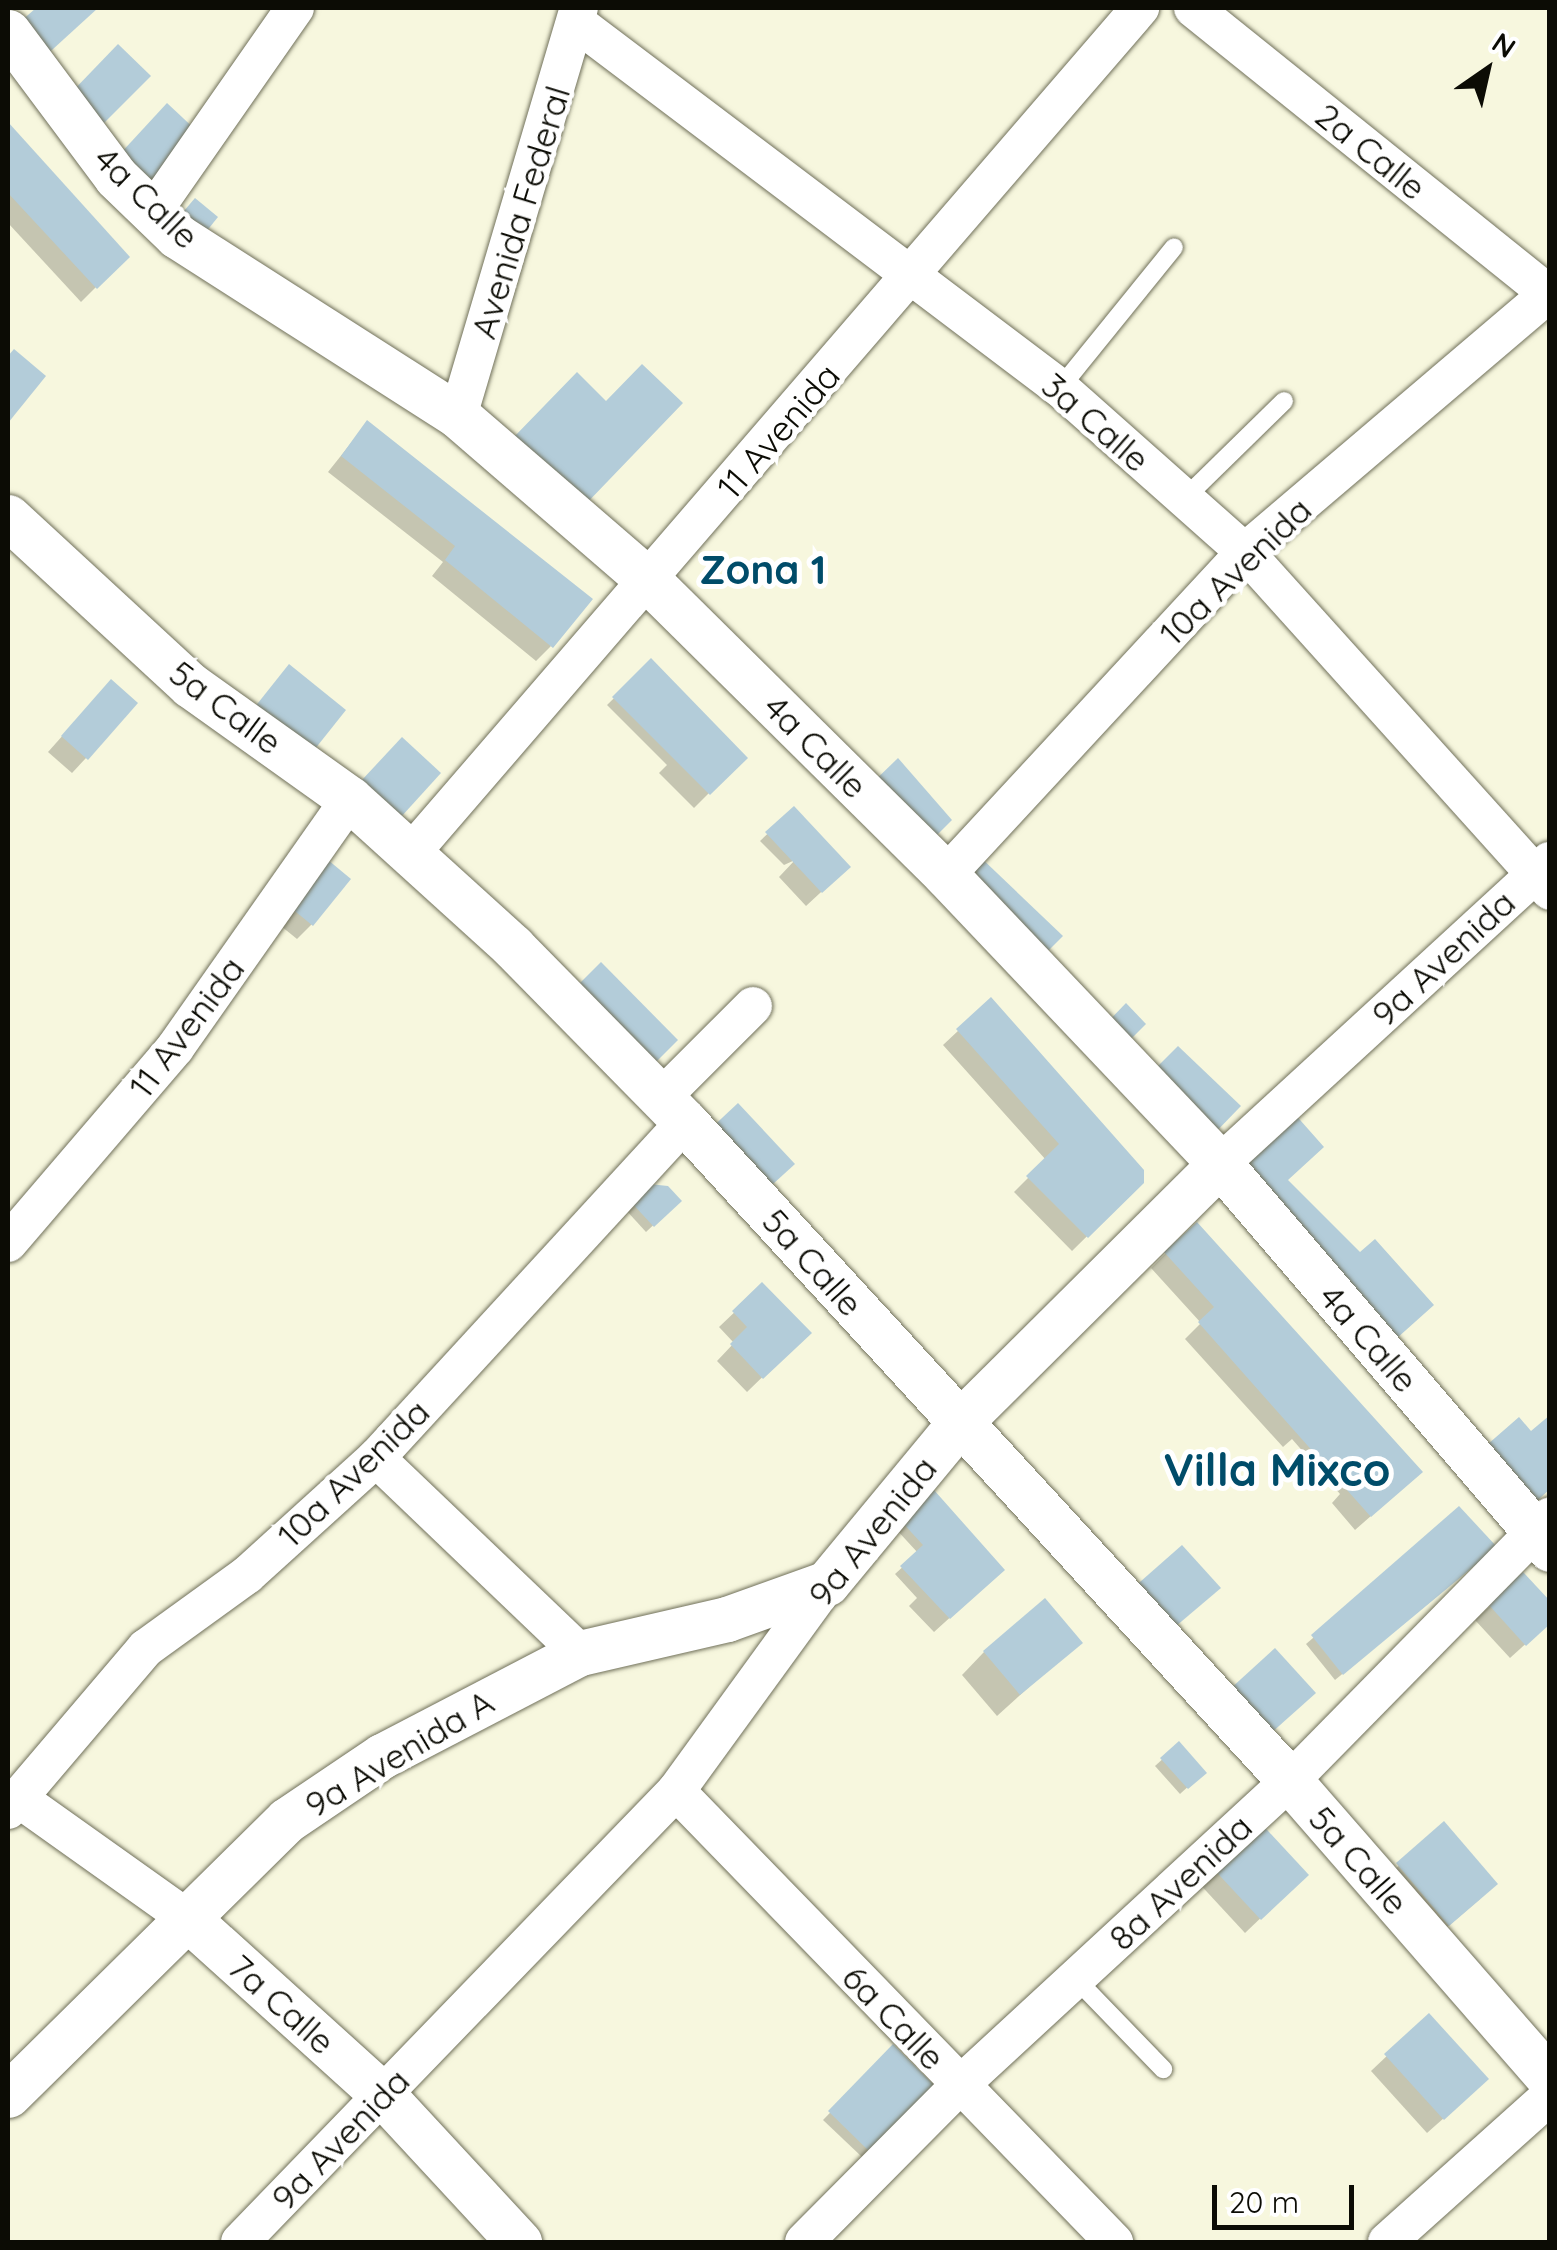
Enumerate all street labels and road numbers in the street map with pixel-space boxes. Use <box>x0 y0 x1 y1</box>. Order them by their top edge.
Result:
street label: Avenida Federal <box>462 81 578 343</box>
street label: 2a Calle <box>1307 94 1435 208</box>
street label: 4a Calle <box>86 137 208 257</box>
street label: 11 Avenida <box>708 355 848 507</box>
street label: 3a Calle <box>1034 364 1158 480</box>
street label: 10a Avenida <box>1150 488 1320 654</box>
street label: 5a Calle <box>162 651 290 763</box>
street label: 4a Calle <box>756 686 876 806</box>
street label: 9a Avenida <box>1363 881 1523 1035</box>
street label: 11 Avenida <box>119 948 253 1106</box>
street label: 5a Calle <box>754 1200 872 1324</box>
street label: 4a Calle <box>1311 1276 1427 1400</box>
street label: 10a Avenida <box>268 1390 438 1556</box>
street label: 9a Avenida <box>799 1448 945 1614</box>
street label: 9a Avenida A <box>297 1680 501 1826</box>
street label: 5a Calle <box>1301 1797 1417 1923</box>
street label: 8a Avenida <box>1100 1805 1260 1959</box>
street label: 7a Calle <box>220 1945 344 2063</box>
street label: 6a Calle <box>834 1956 954 2078</box>
street label: 9a Avenida <box>262 2060 418 2218</box>

